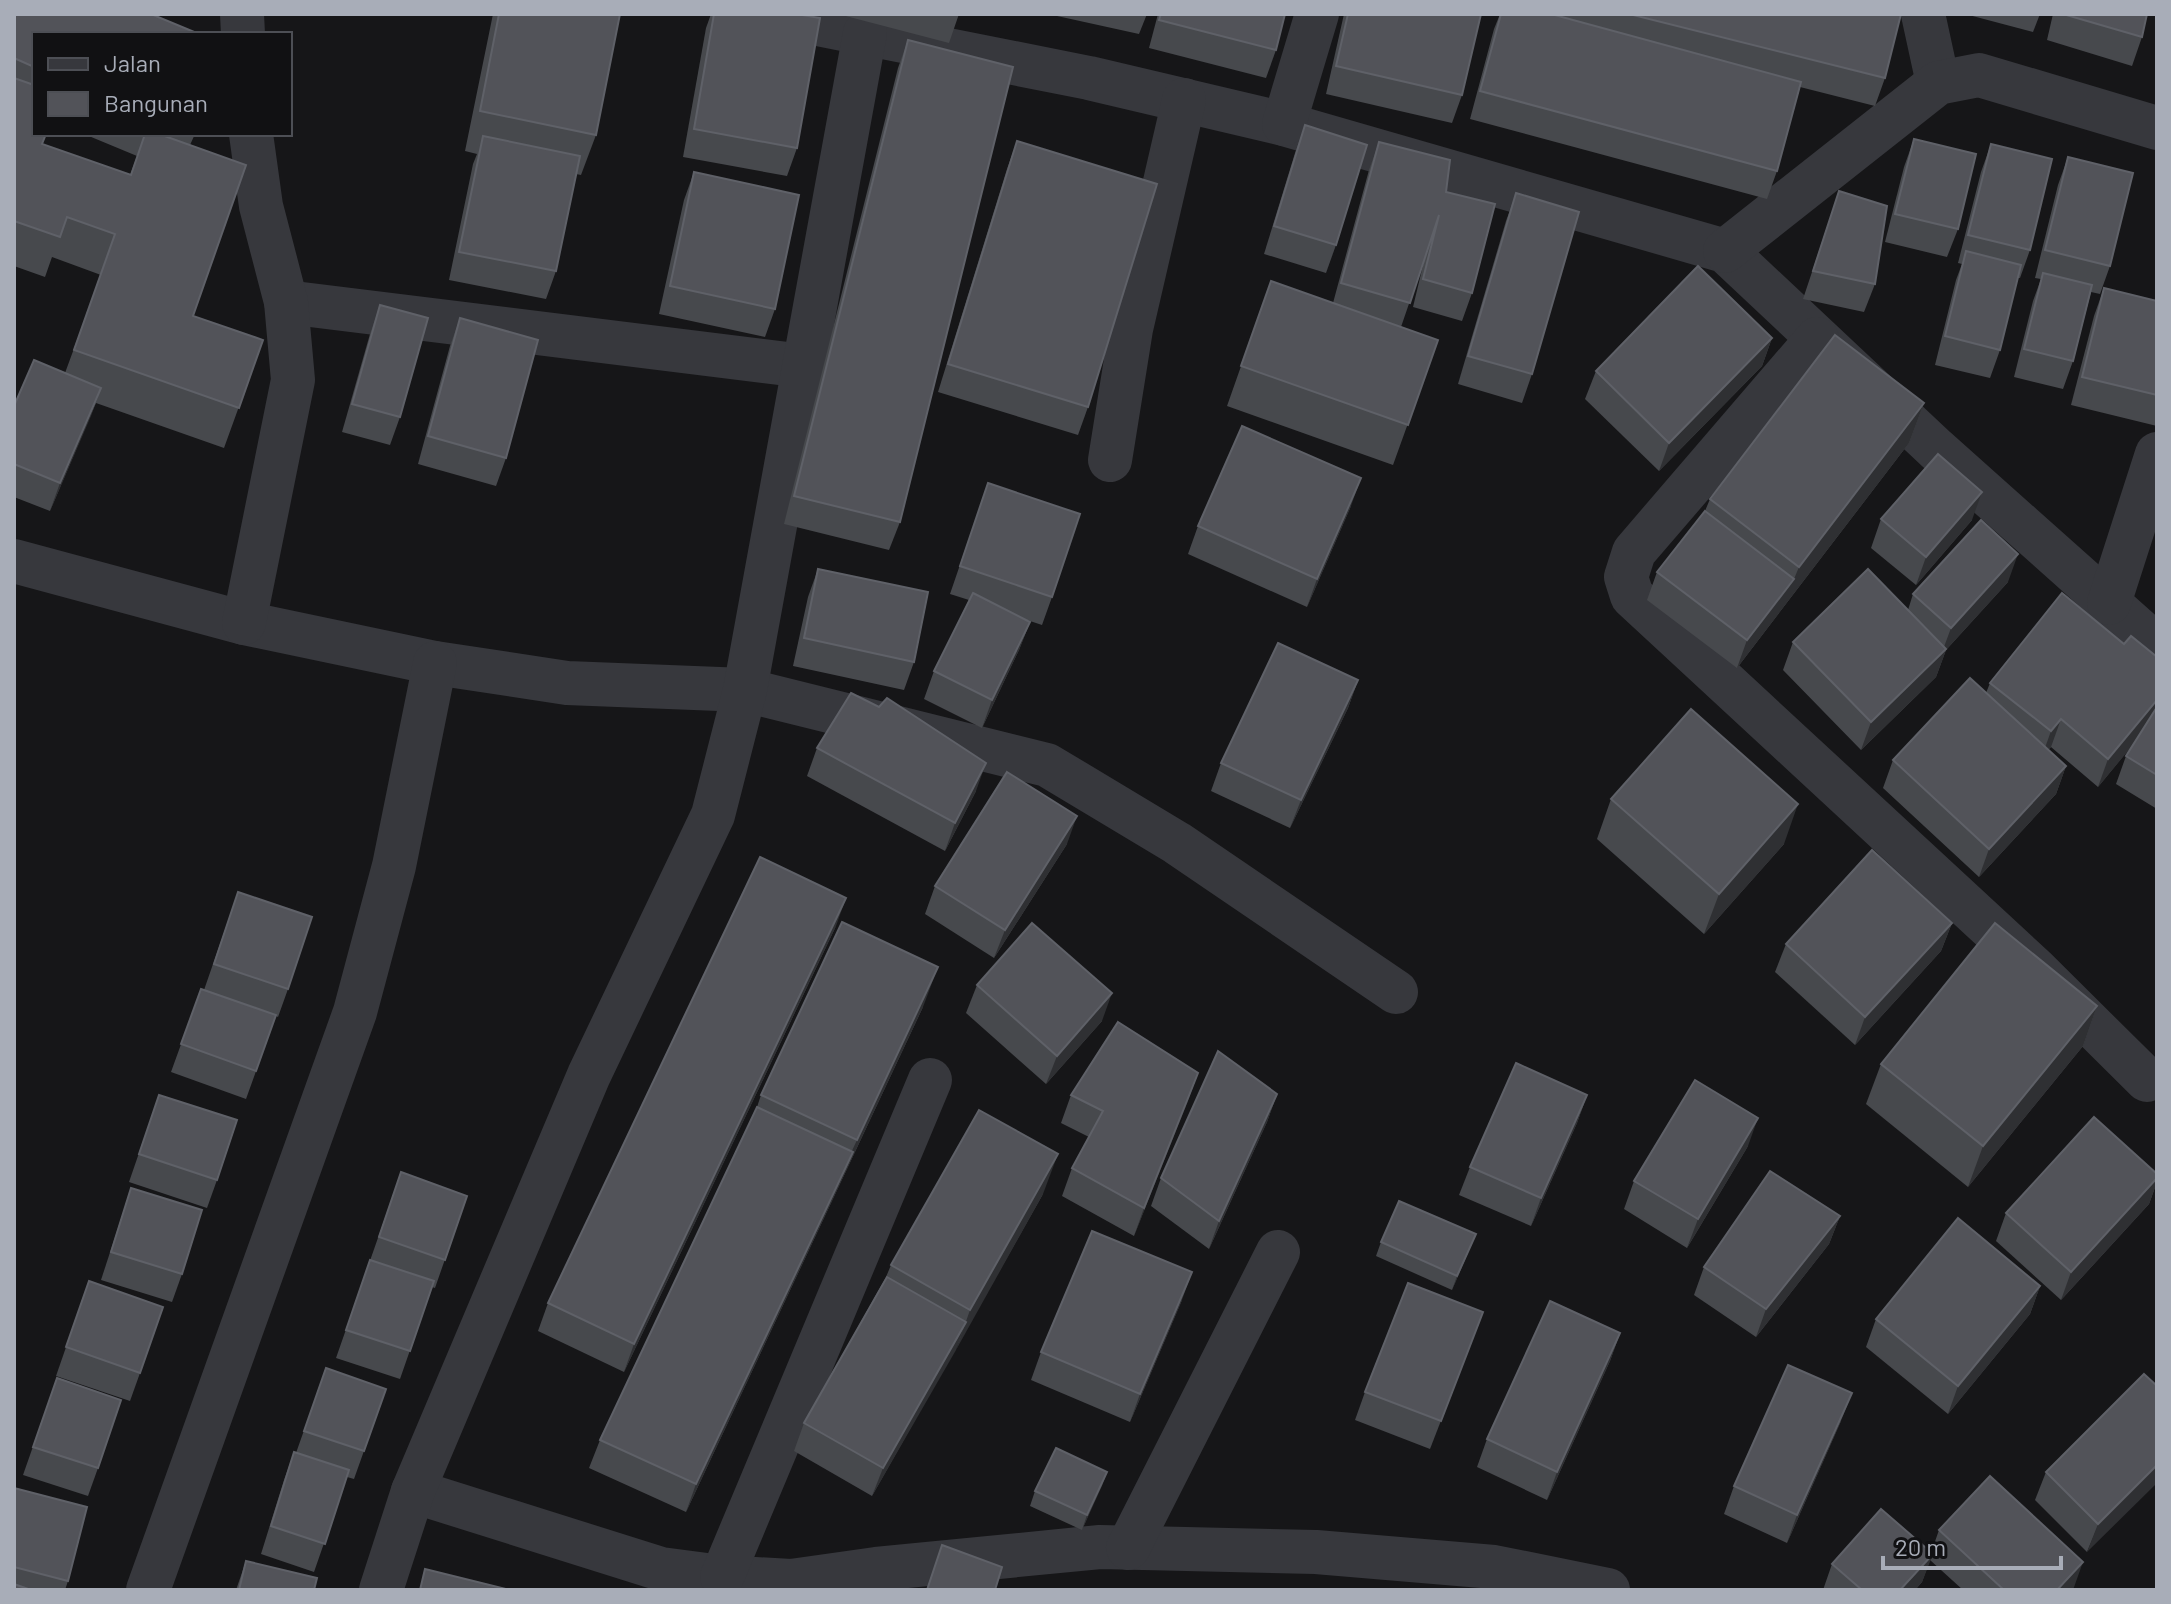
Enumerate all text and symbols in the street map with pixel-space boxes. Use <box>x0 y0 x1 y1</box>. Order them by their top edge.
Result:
legend <box>32 32 292 136</box>
text: Jalan <box>104 48 161 77</box>
text: Bangunan <box>104 88 208 117</box>
scale bar <box>1883 1520 2061 1570</box>
text: 20 m <box>1895 1532 1946 1561</box>

